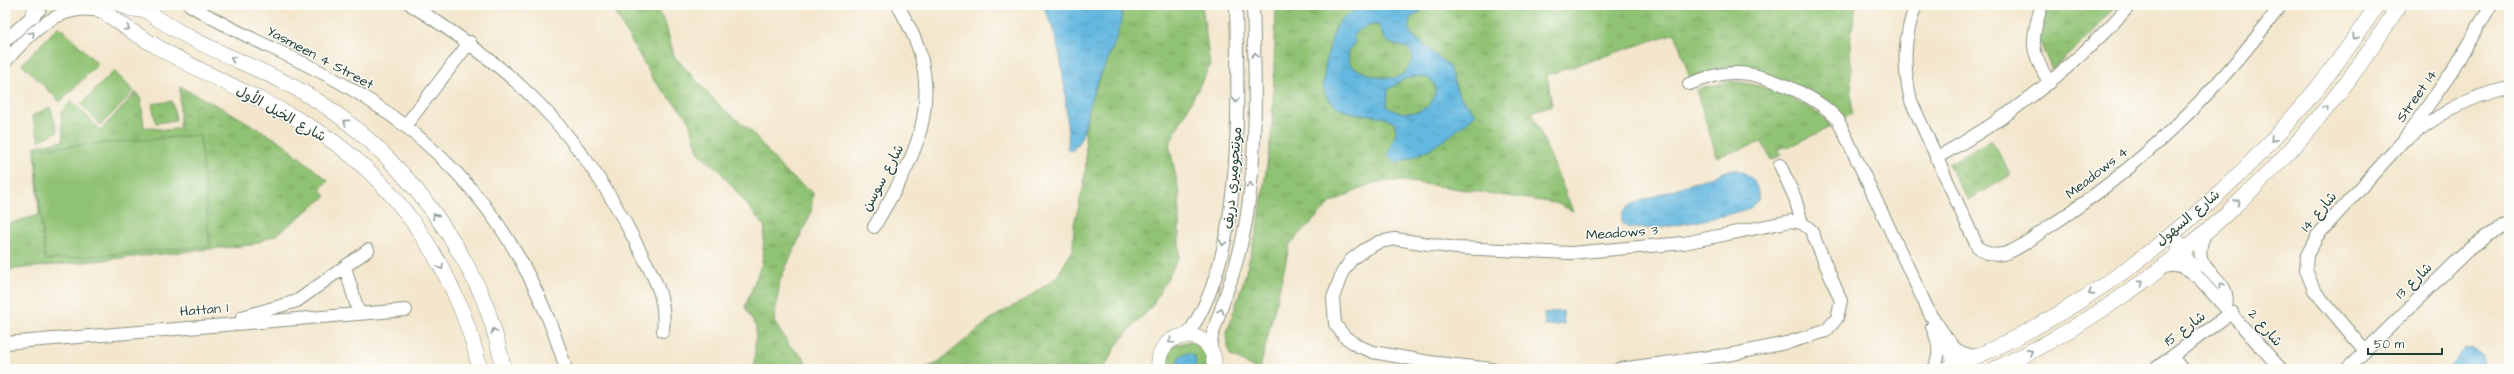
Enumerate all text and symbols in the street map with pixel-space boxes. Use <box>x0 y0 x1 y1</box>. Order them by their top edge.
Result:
street label: Yasmeen 4 Street <box>263 21 377 95</box>
one-way arrow <box>123 23 130 30</box>
one-way arrow <box>27 31 35 39</box>
one-way arrow <box>2353 33 2360 40</box>
one-way arrow <box>1251 52 1259 58</box>
one-way arrow <box>230 56 237 64</box>
street label: Street 14 <box>2392 65 2443 126</box>
street label: شارع الخيل الأول <box>232 81 330 147</box>
one-way arrow <box>1232 97 1240 103</box>
one-way arrow <box>2322 106 2329 113</box>
one-way arrow <box>344 120 351 127</box>
street label: مونتجوميري دريف <box>1219 126 1247 230</box>
one-way arrow <box>2271 134 2278 141</box>
street label: شارع سوسن <box>857 141 909 215</box>
street label: Meadows 4 <box>2061 142 2133 204</box>
one-way arrow <box>1246 182 1255 188</box>
street label: شارع السهول <box>2152 185 2224 251</box>
street label: شارع 14 <box>2296 187 2342 237</box>
one-way arrow <box>2232 200 2239 207</box>
one-way arrow <box>432 213 440 220</box>
street label: Meadows 3 <box>1585 220 1659 246</box>
one-way arrow <box>1220 240 1228 246</box>
street label: شارع 13 <box>2391 258 2437 304</box>
one-way arrow <box>436 263 444 270</box>
one-way arrow <box>2136 281 2143 288</box>
one-way arrow <box>2218 282 2226 289</box>
one-way arrow <box>2088 288 2095 296</box>
street label: Hattan 1 <box>179 298 229 322</box>
street label: شارع 2 <box>2243 305 2287 351</box>
one-way arrow <box>1216 307 1224 314</box>
street label: شارع 15 <box>2160 307 2210 351</box>
one-way arrow <box>490 328 498 335</box>
scale bar <box>2368 330 2442 356</box>
text: 50 m <box>2374 336 2405 353</box>
one-way arrow <box>1168 337 1175 344</box>
one-way arrow <box>2026 349 2034 357</box>

